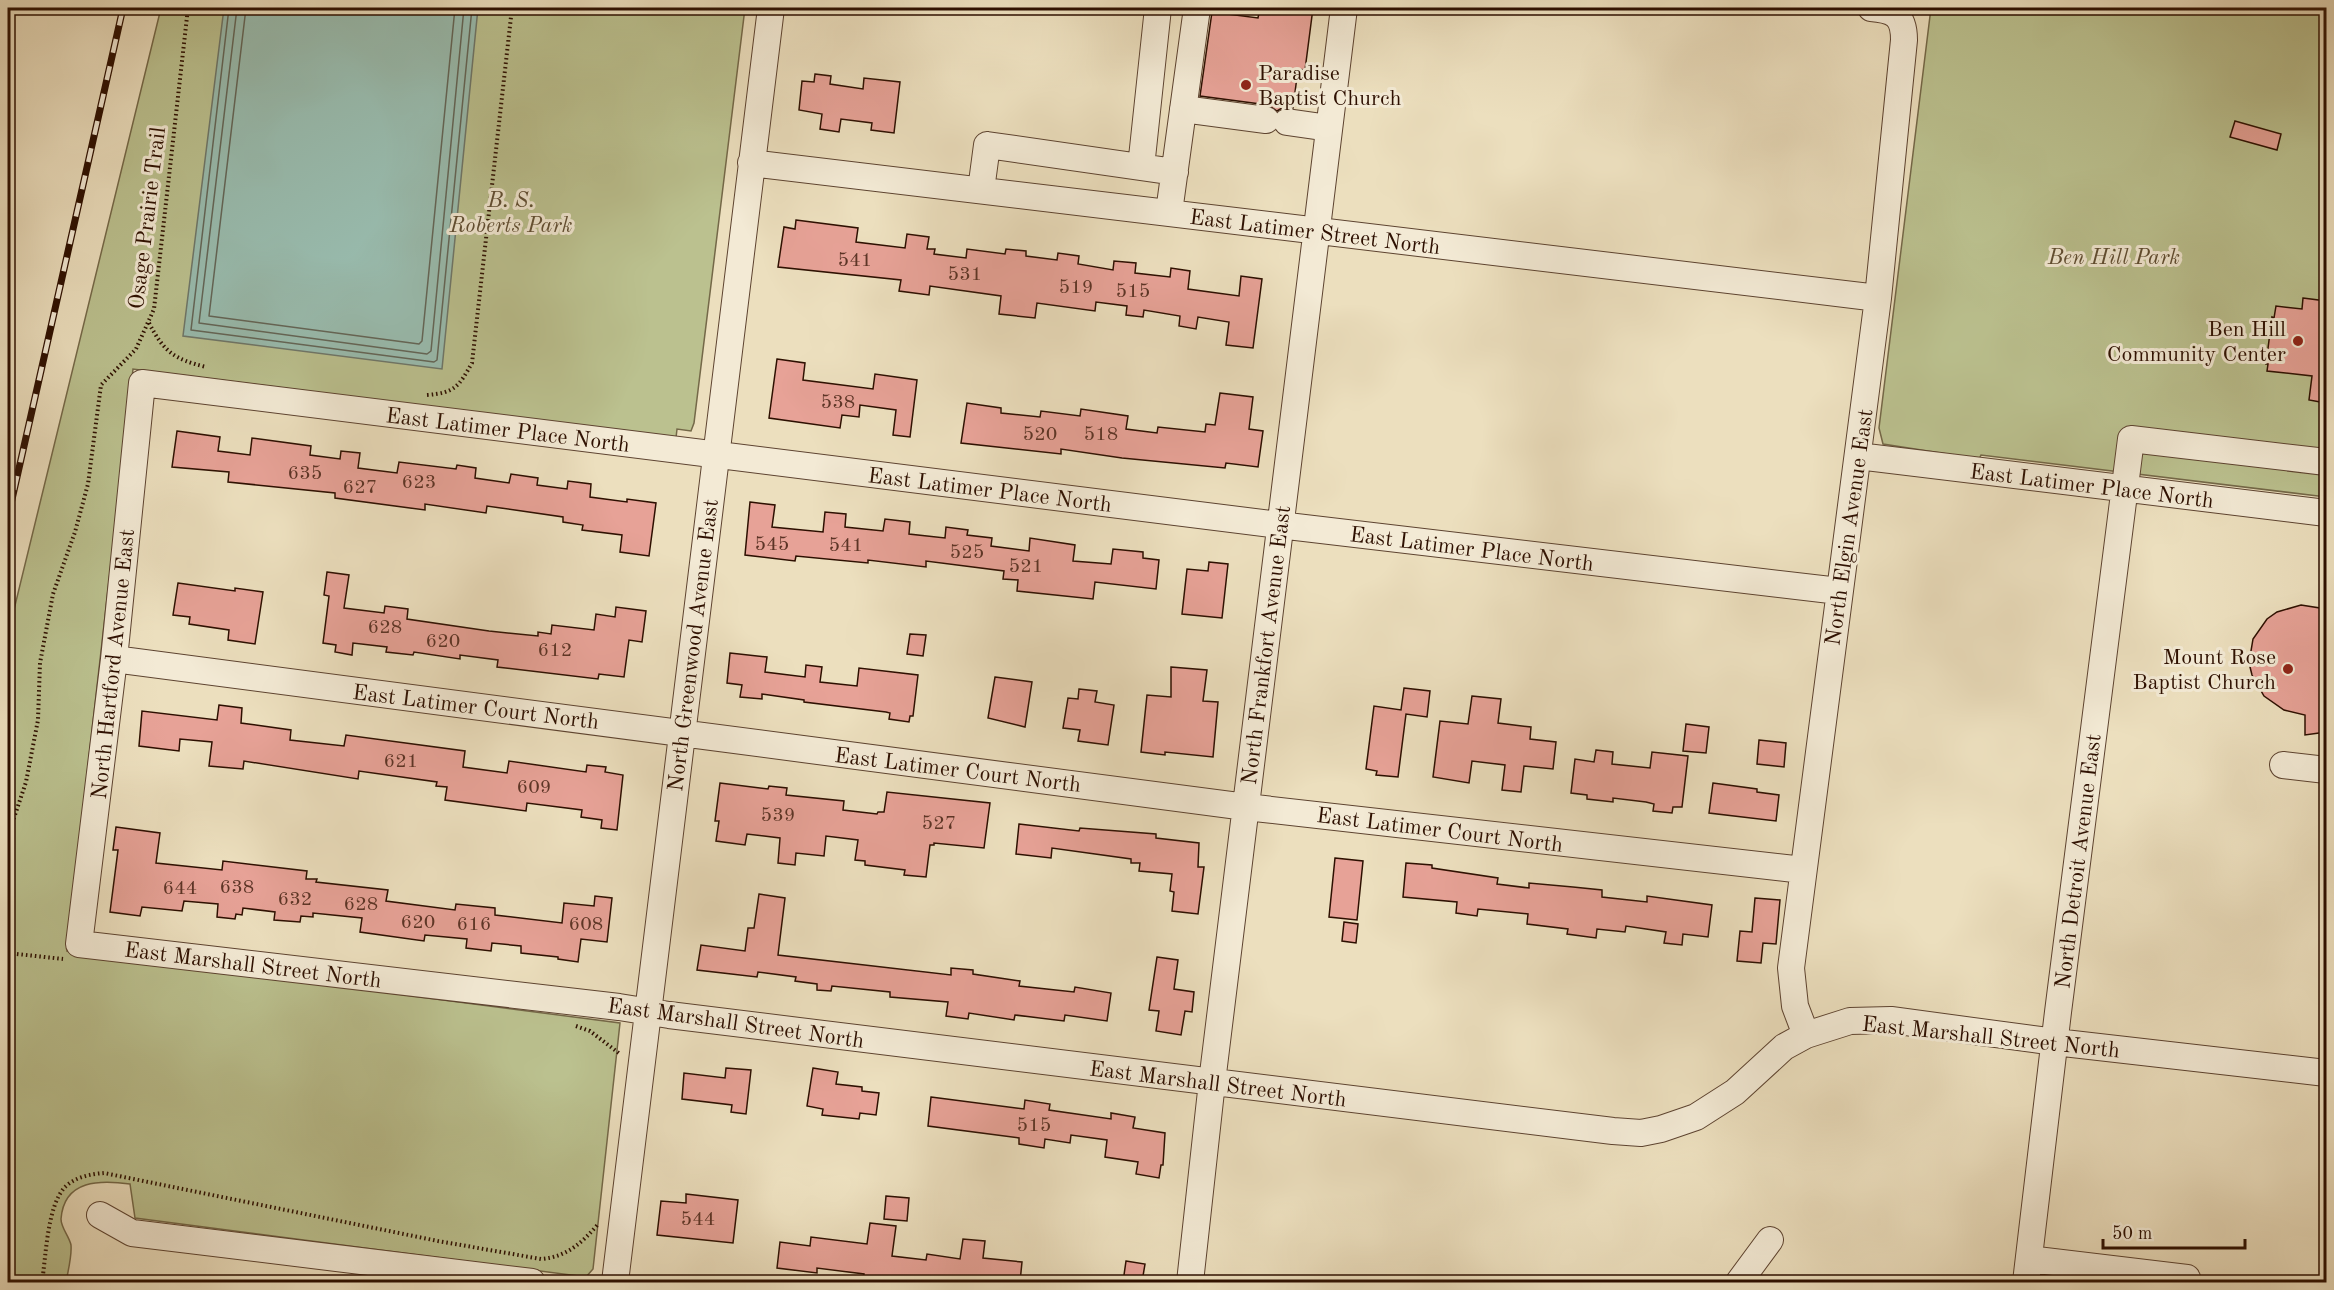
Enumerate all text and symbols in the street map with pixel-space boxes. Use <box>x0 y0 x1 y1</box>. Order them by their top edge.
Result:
place label: Paradise Baptist Church <box>1258 63 1402 110</box>
marker: Paradise Baptist Church <box>1239 78 1253 92</box>
street label: Osage Prairie Trail <box>126 126 170 311</box>
park label: B. S. Roberts Park <box>449 190 573 237</box>
street label: East Latimer Street North <box>1188 207 1441 259</box>
park label: Ben Hill Park <box>2047 247 2180 269</box>
house number: 541 <box>838 251 872 271</box>
house number: 531 <box>948 265 982 285</box>
house number: 519 <box>1059 278 1093 298</box>
house number: 515 <box>1116 282 1150 302</box>
place label: Ben Hill Community Center <box>2107 319 2286 366</box>
marker: Ben Hill Community Center <box>2291 334 2305 348</box>
house number: 538 <box>821 393 855 413</box>
street label: East Latimer Place North <box>385 405 631 457</box>
street label: North Elgin Avenue East <box>1822 407 1878 647</box>
house number: 520 <box>1023 425 1057 445</box>
house number: 518 <box>1084 425 1118 445</box>
street label: East Latimer Place North <box>1969 461 2215 513</box>
house number: 635 <box>288 464 322 484</box>
street label: East Latimer Place North <box>867 465 1113 517</box>
house number: 623 <box>402 473 436 493</box>
house number: 627 <box>343 478 377 498</box>
street label: North Greenwood Avenue East <box>665 498 723 793</box>
street label: North Frankfort Avenue East <box>1239 504 1295 786</box>
street label: East Latimer Place North <box>1349 524 1595 576</box>
street label: North Hartford Avenue East <box>89 528 139 801</box>
house number: 545 <box>755 535 789 555</box>
house number: 541 <box>829 536 863 556</box>
house number: 525 <box>950 543 984 563</box>
house number: 521 <box>1009 557 1043 577</box>
house number: 628 <box>368 618 402 638</box>
house number: 620 <box>426 632 460 652</box>
house number: 612 <box>538 641 572 661</box>
place label: Mount Rose Baptist Church <box>2132 647 2276 694</box>
marker: Mount Rose Baptist Church <box>2281 662 2295 676</box>
street label: East Latimer Court North <box>351 682 600 734</box>
street label: North Detroit Avenue East <box>2052 732 2106 990</box>
street label: East Latimer Court North <box>833 745 1082 797</box>
house number: 621 <box>384 752 418 772</box>
house number: 609 <box>517 778 551 798</box>
street label: East Latimer Court North <box>1315 805 1564 857</box>
house number: 539 <box>761 806 795 826</box>
house number: 527 <box>922 814 956 834</box>
house number: 638 <box>220 878 254 898</box>
house number: 644 <box>163 879 197 899</box>
house number: 632 <box>278 890 312 910</box>
house number: 628 <box>344 895 378 915</box>
house number: 620 <box>401 913 435 933</box>
house number: 616 <box>457 915 491 935</box>
house number: 608 <box>569 915 603 935</box>
street label: East Marshall Street North <box>123 939 383 993</box>
street label: East Marshall Street North <box>606 995 866 1053</box>
street label: East Marshall Street North <box>1861 1014 2121 1062</box>
street label: East Marshall Street North <box>1088 1058 1348 1112</box>
house number: 515 <box>1017 1116 1051 1136</box>
house number: 544 <box>681 1210 715 1230</box>
scale bar <box>2103 1212 2246 1250</box>
text: 50 m <box>2112 1225 2152 1243</box>

